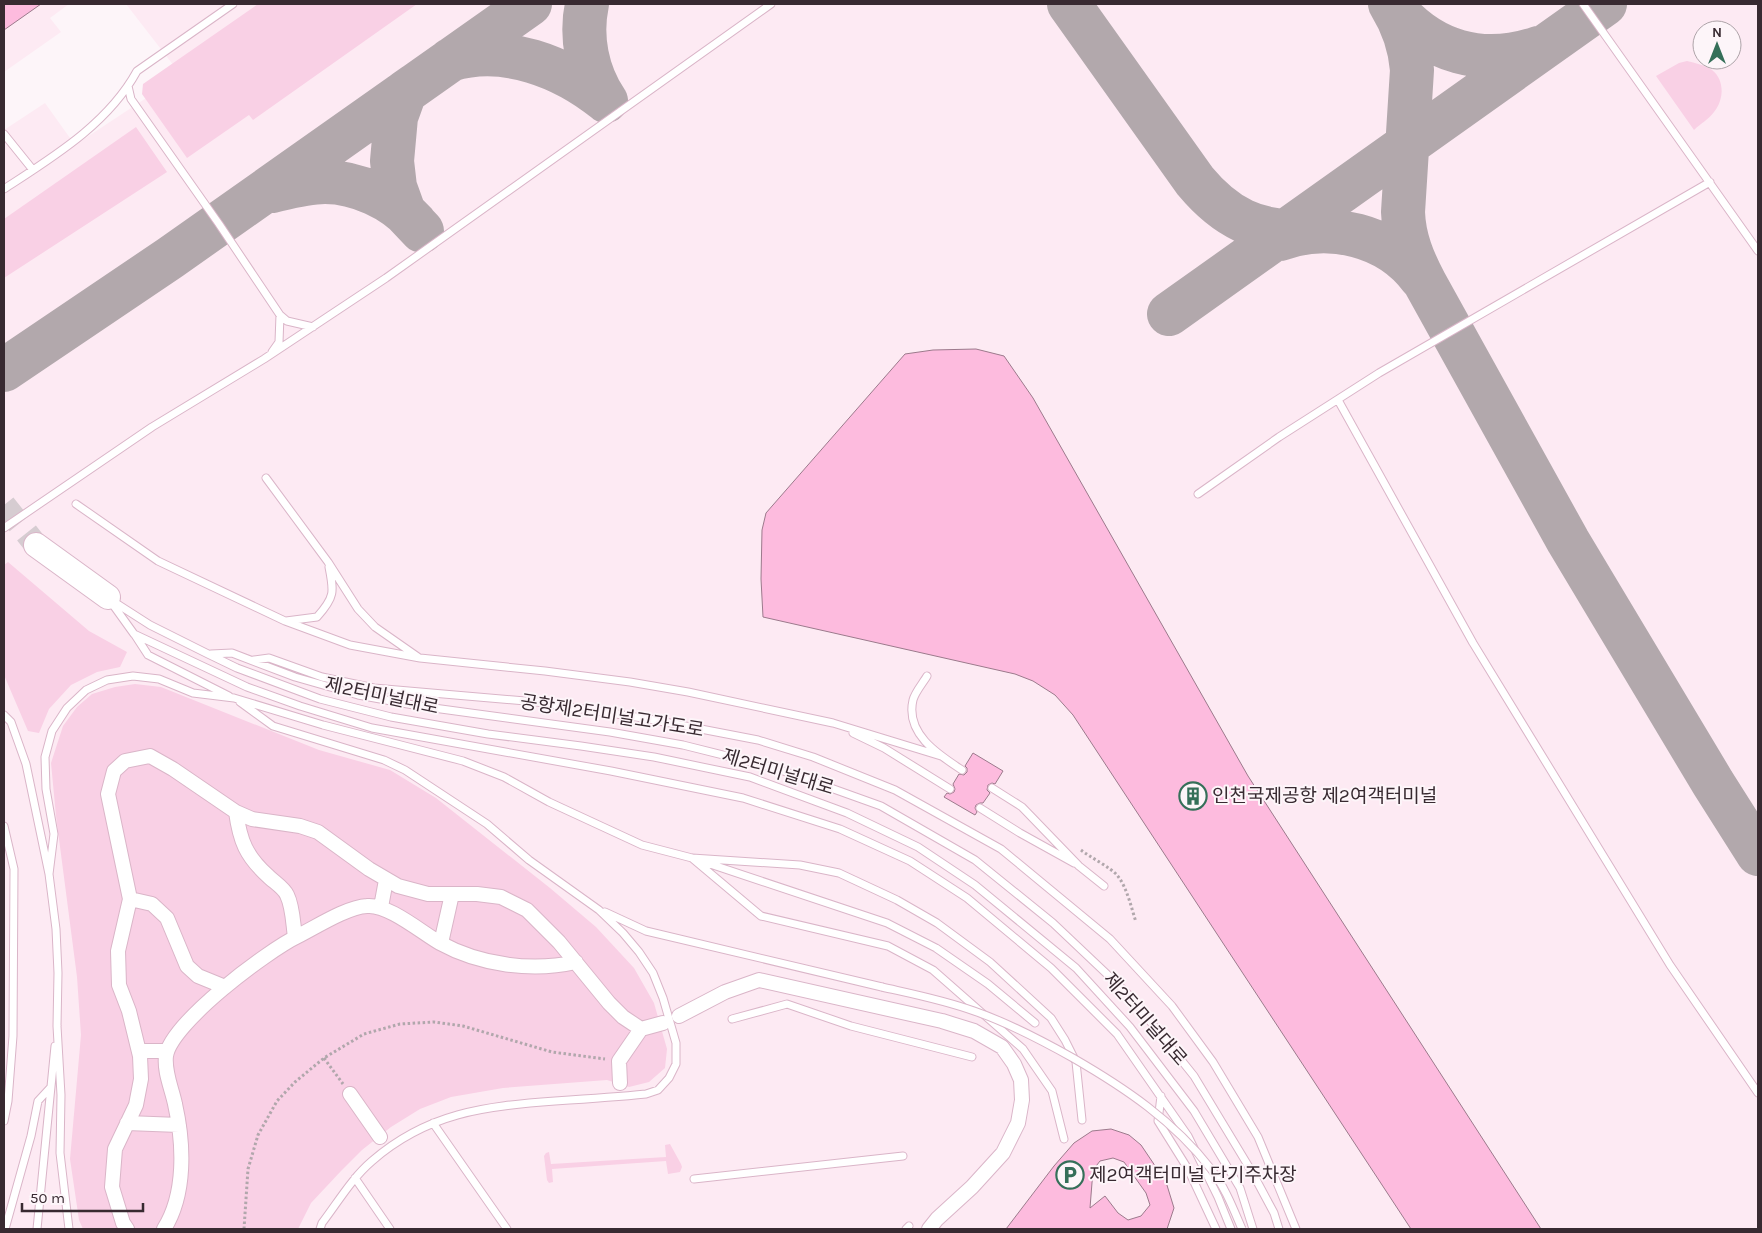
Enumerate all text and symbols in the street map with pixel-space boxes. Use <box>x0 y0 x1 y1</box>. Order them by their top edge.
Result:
north arrow <box>1692 20 1742 70</box>
text: N <box>1712 24 1722 41</box>
street label: 제2터미널대로 <box>323 673 441 719</box>
street label: 공항제2터미널고가도로 <box>519 691 705 741</box>
street label: 제2터미널대로 <box>719 745 837 799</box>
building icon: 인천국제공항 제2여객터미널 <box>1178 781 1208 811</box>
place label: 인천국제공항 제2여객터미널 <box>1212 785 1437 807</box>
street label: 제2터미널대로 <box>1099 968 1191 1070</box>
parking icon: 제2여객터미널 단기주차장 <box>1055 1160 1085 1190</box>
place label: 제2여객터미널 단기주차장 <box>1089 1164 1297 1186</box>
scale bar <box>22 1180 144 1212</box>
text: 50 m <box>30 1189 65 1207</box>

